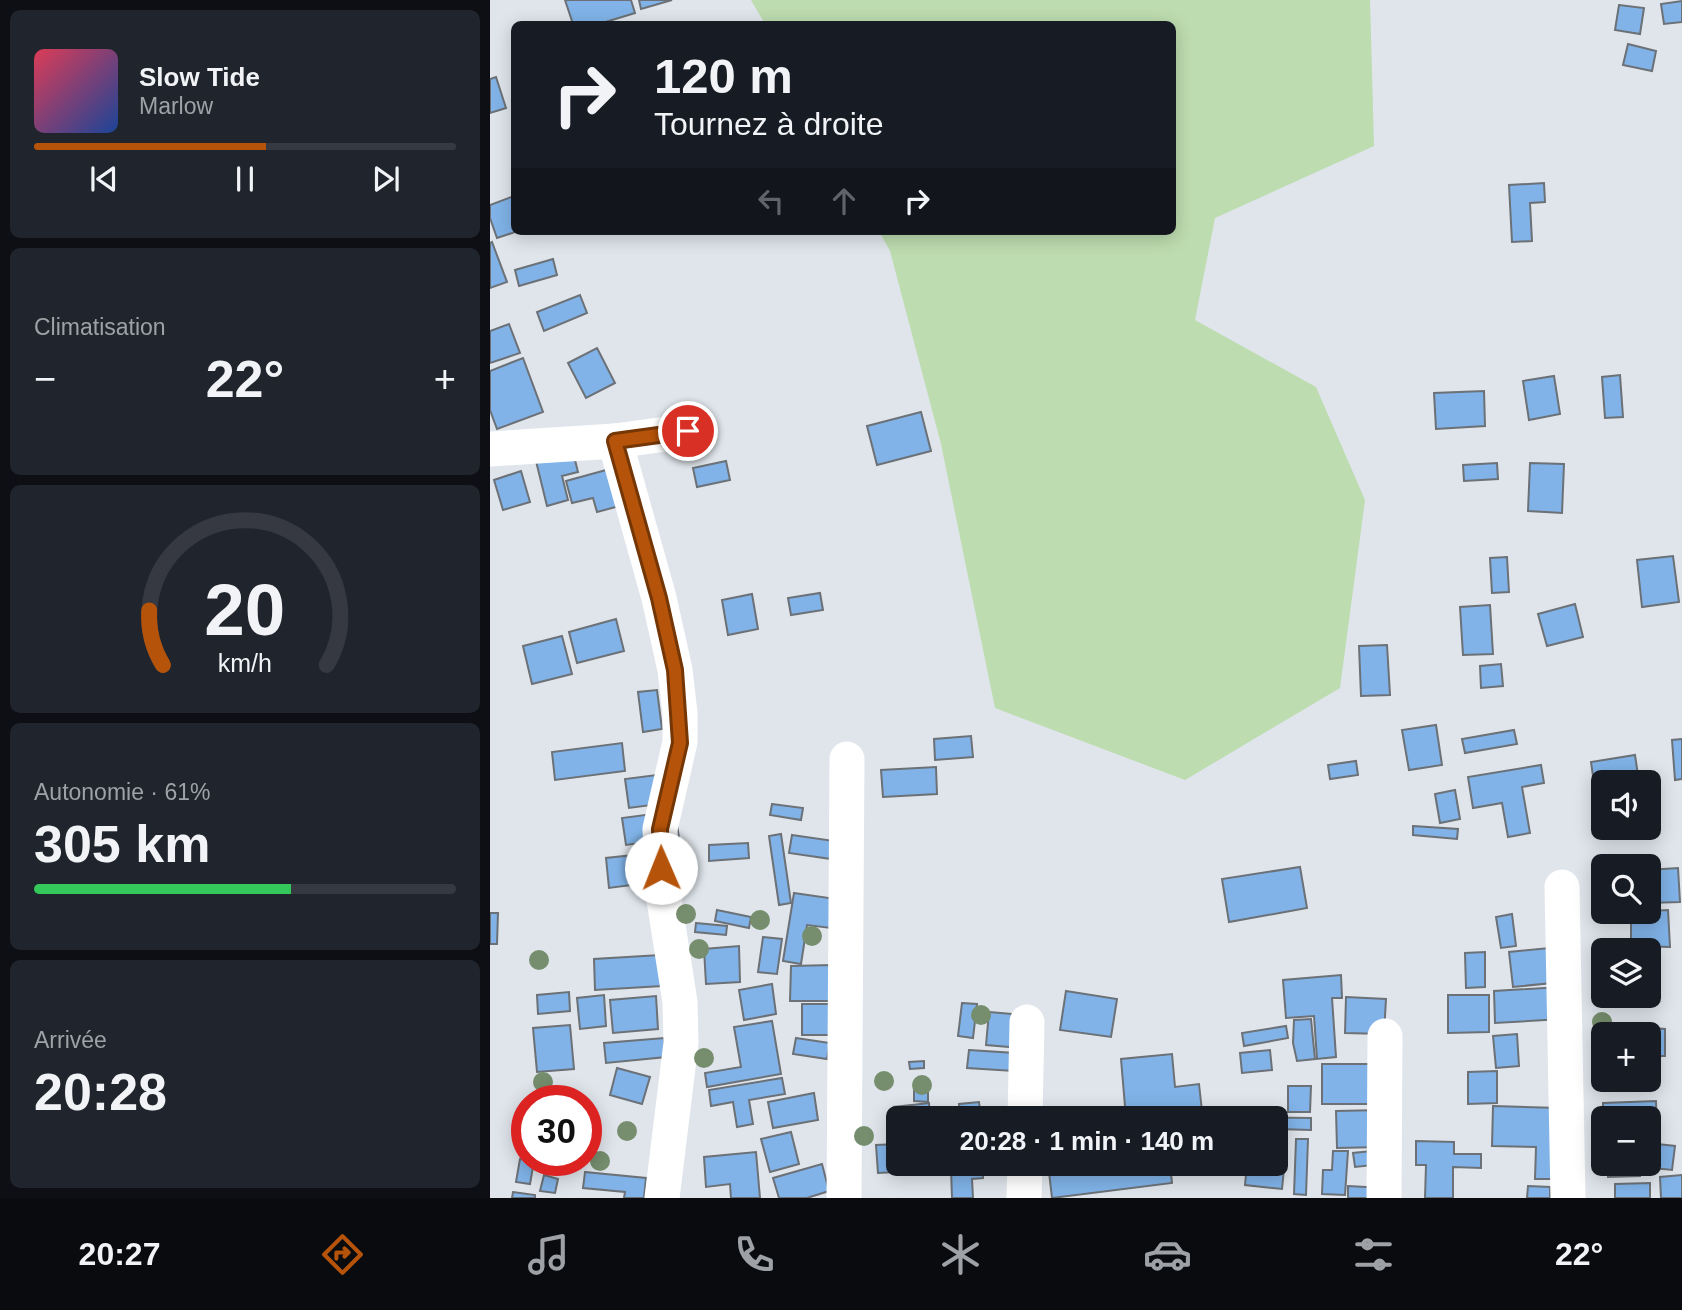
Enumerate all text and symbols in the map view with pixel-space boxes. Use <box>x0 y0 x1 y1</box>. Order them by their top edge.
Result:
icon: right <box>539 49 630 140</box>
text: 120 m <box>654 49 793 103</box>
text: Slow Tide <box>139 62 260 92</box>
text: Marlow <box>139 93 213 119</box>
text: Tournez à droite <box>654 106 883 142</box>
icon: previous <box>85 160 123 198</box>
icon: pause <box>226 160 264 198</box>
icon: next <box>367 160 405 198</box>
icon: left <box>752 182 790 220</box>
icon: ahead <box>825 182 863 220</box>
icon: right <box>898 182 936 220</box>
text: Climatisation <box>34 314 166 340</box>
text: 22° <box>206 350 284 408</box>
text: − <box>34 358 56 400</box>
text: + <box>434 358 456 400</box>
pin <box>658 401 718 461</box>
icon: arrive <box>669 412 707 450</box>
text: 20 <box>205 569 285 650</box>
text: km/h <box>218 649 272 677</box>
map controls <box>1591 770 1661 1176</box>
button: sound <box>1591 770 1661 840</box>
text: Autonomie · 61% <box>34 779 210 805</box>
text: 305 km <box>34 815 210 873</box>
position arrow <box>624 831 698 905</box>
button: search <box>1591 854 1661 924</box>
button: layers <box>1591 938 1661 1008</box>
button: + <box>1591 1022 1661 1092</box>
text: Arrivée <box>34 1027 107 1053</box>
text: 20:28 <box>34 1063 167 1121</box>
speed limit sign: 30 <box>511 1085 602 1176</box>
button: − <box>1591 1106 1661 1176</box>
text: 20:28 · 1 min · 140 m <box>960 1126 1214 1156</box>
icon: directions <box>318 1230 367 1279</box>
icon: music <box>524 1230 573 1279</box>
icon: phone <box>730 1230 779 1279</box>
icon: climate <box>936 1230 985 1279</box>
icon: car <box>1143 1230 1192 1279</box>
icon: filters <box>1349 1230 1398 1279</box>
text: 20:27 <box>79 1236 160 1272</box>
text: 22° <box>1555 1236 1603 1272</box>

